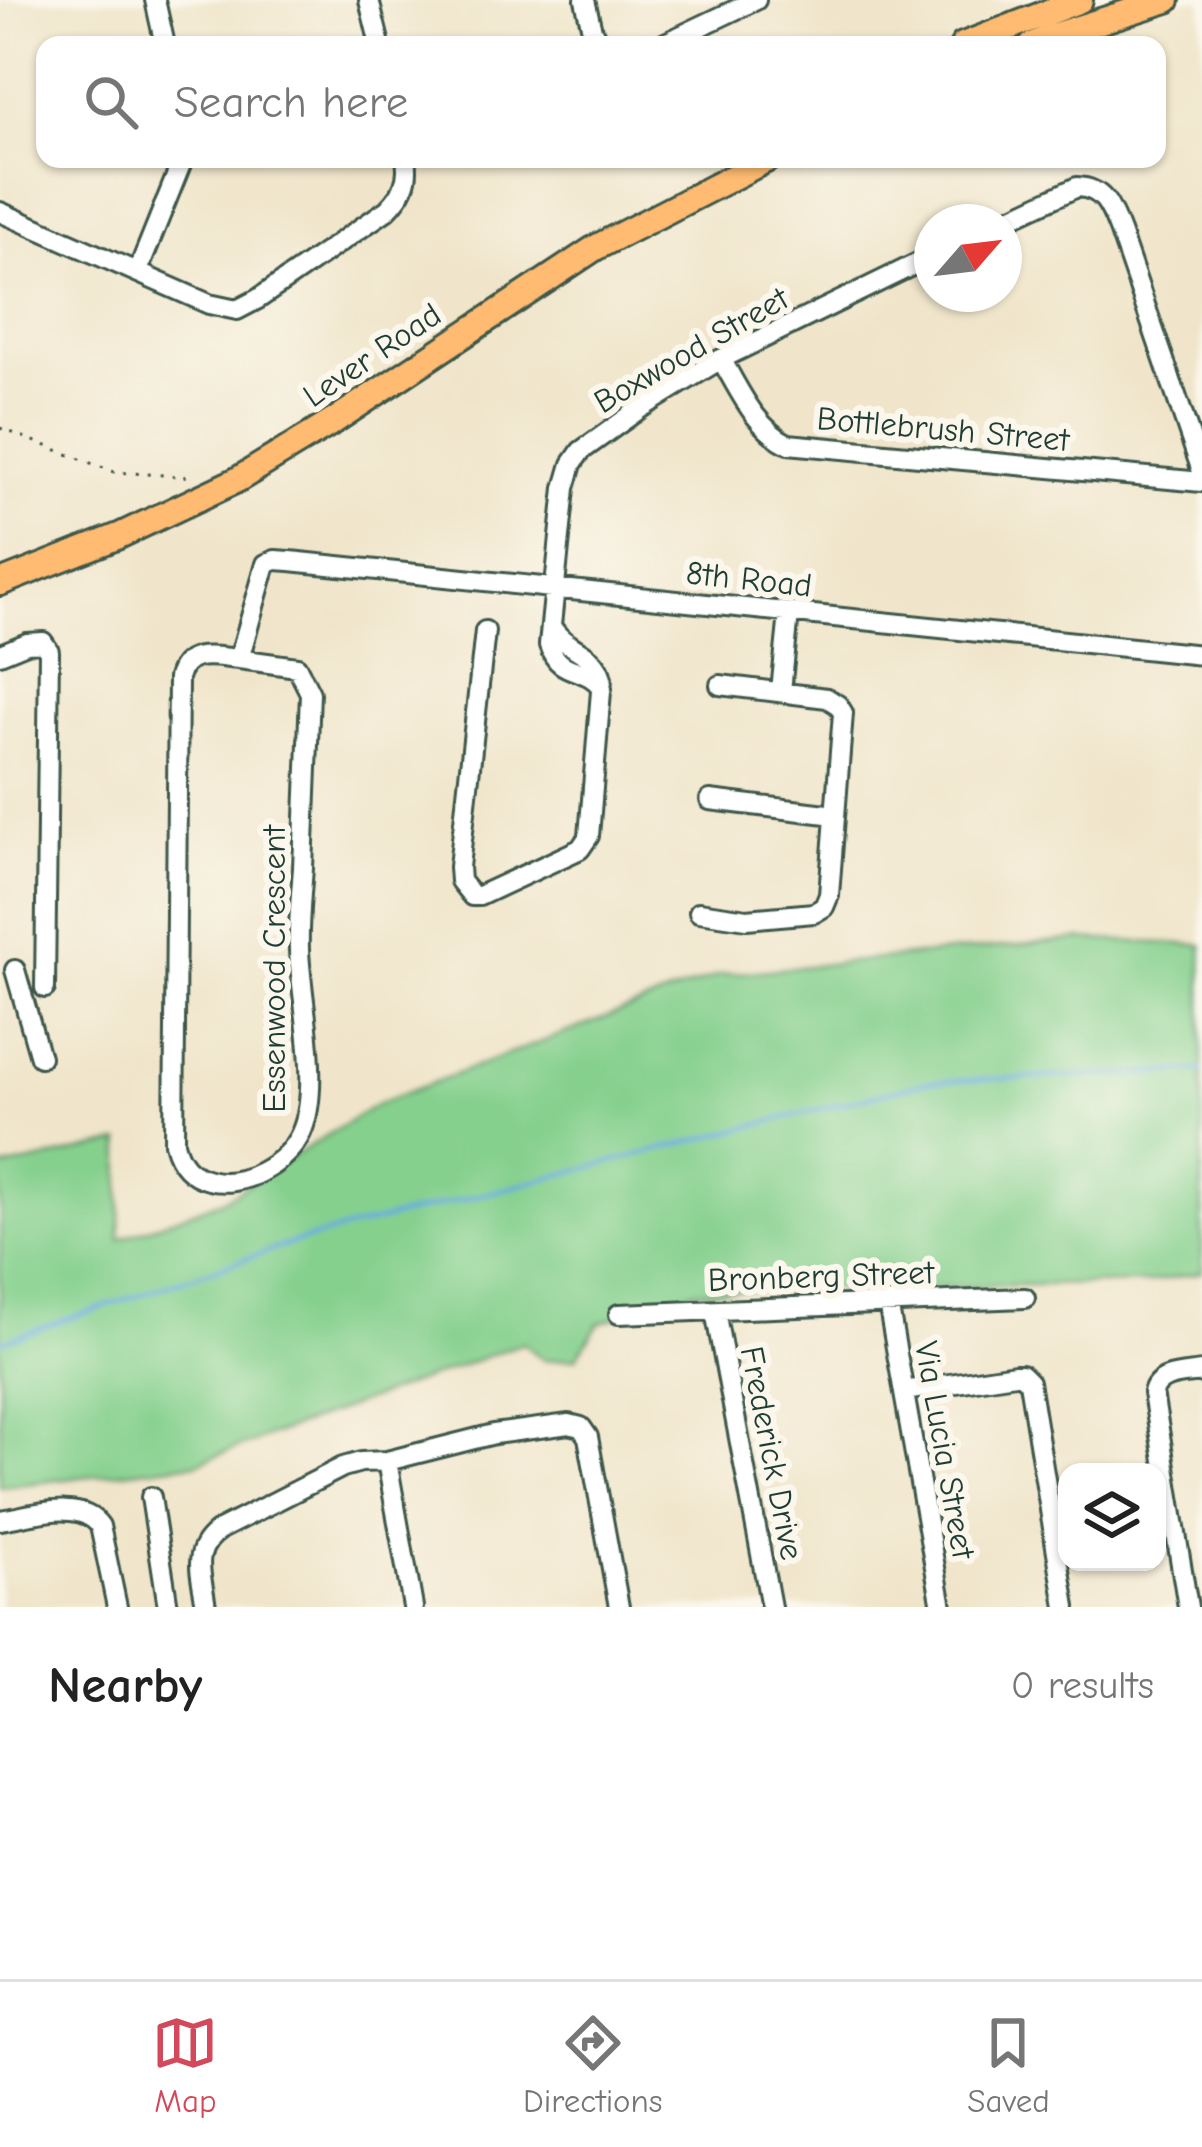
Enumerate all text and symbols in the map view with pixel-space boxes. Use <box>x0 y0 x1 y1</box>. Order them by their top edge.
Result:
search box <box>36 36 1166 168</box>
icon: search <box>78 69 144 135</box>
text: Search here <box>174 76 408 128</box>
north arrow <box>914 204 1022 312</box>
street label: Boxwood Street <box>587 278 796 421</box>
street label: Lever Road <box>296 295 448 415</box>
street label: Bottlebrush Street <box>815 399 1072 459</box>
street label: 8th Road <box>684 553 814 605</box>
street label: Essenwood Crescent <box>255 824 293 1113</box>
street label: Bronberg Street <box>707 1253 936 1299</box>
street label: Via Lucia Street <box>907 1338 983 1563</box>
street label: Frederick Drive <box>733 1343 811 1563</box>
map controls <box>1058 1463 1166 1571</box>
button: layers <box>1058 1463 1166 1571</box>
text: Nearby <box>48 1656 202 1715</box>
text: 0 results <box>1011 1663 1154 1708</box>
tab: Map <box>152 2010 218 2120</box>
tab: Directions <box>523 2010 663 2120</box>
tab: Saved <box>967 2010 1050 2120</box>

